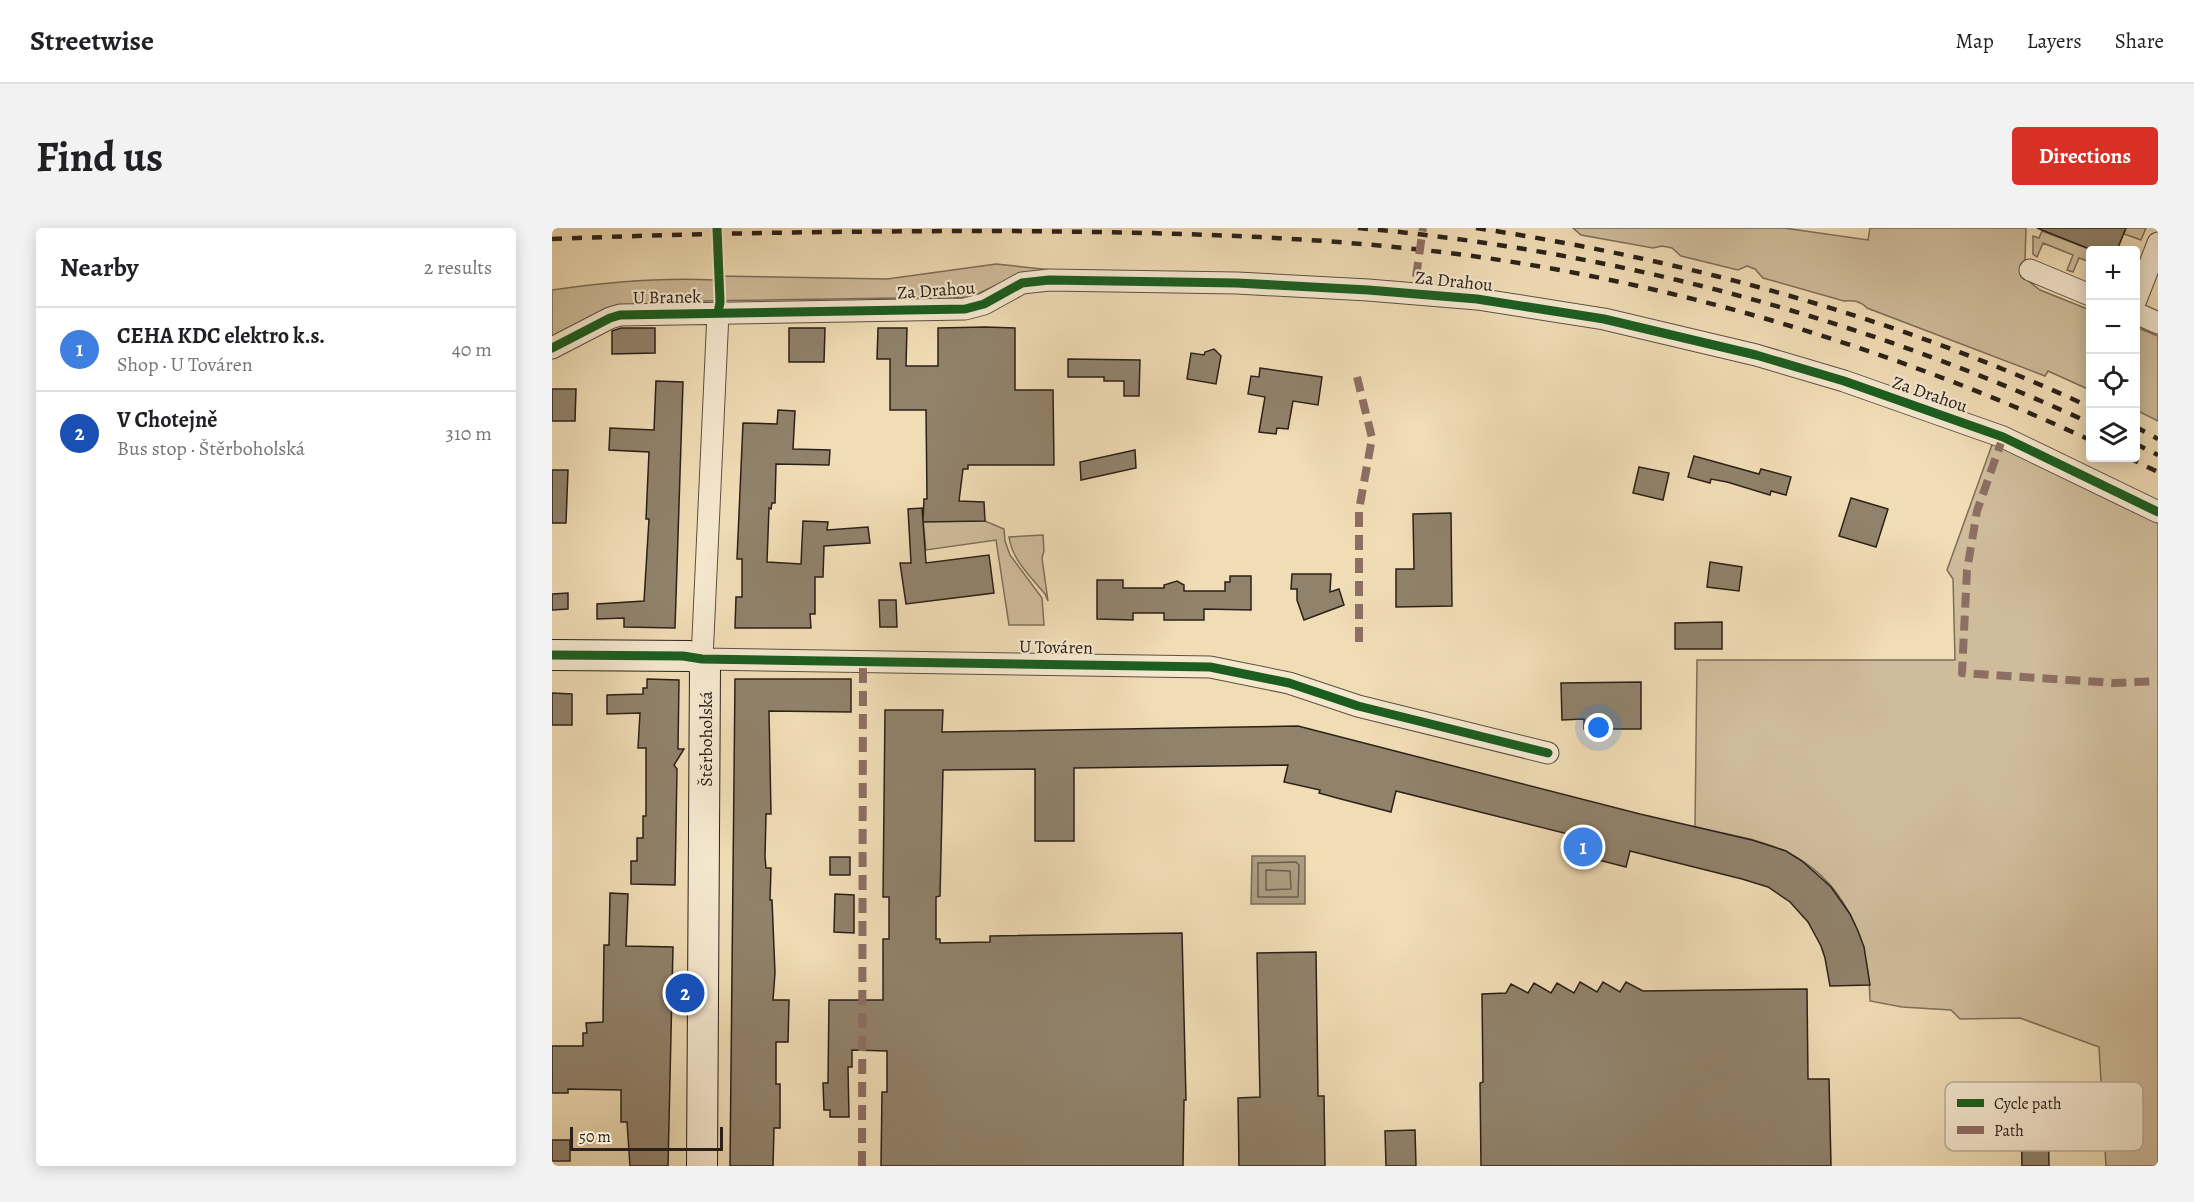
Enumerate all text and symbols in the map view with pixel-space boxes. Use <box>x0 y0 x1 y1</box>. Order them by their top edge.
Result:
text: Streetwise <box>30 22 154 60</box>
text: Map <box>1955 27 1994 55</box>
text: Layers <box>2027 27 2082 55</box>
text: Share <box>2115 27 2164 55</box>
button: Directions <box>2012 127 2158 185</box>
text: Find us <box>36 128 163 185</box>
map controls <box>2086 246 2140 462</box>
button: + <box>2086 246 2140 300</box>
text: Nearby <box>60 250 139 285</box>
text: 2 results <box>424 254 492 281</box>
street label: Za Drahou <box>1414 265 1494 297</box>
street label: Za Drahou <box>896 275 976 305</box>
street label: U Branek <box>633 284 701 310</box>
button: − <box>2086 300 2140 354</box>
text: CEHA KDC elektro k.s. <box>117 321 325 351</box>
text: 1 <box>76 336 83 363</box>
text: 40 m <box>452 336 492 363</box>
text: Shop · U Továren <box>117 351 253 378</box>
button: locate <box>2086 354 2140 408</box>
street label: Za Drahou <box>1889 370 1971 418</box>
text: V Chotejně <box>117 405 218 435</box>
button: layers <box>2086 408 2140 462</box>
text: 2 <box>75 420 84 447</box>
text: 310 m <box>446 420 492 447</box>
text: Bus stop · Štěrboholská <box>117 435 305 462</box>
street label: U Továren <box>1019 634 1093 660</box>
street label: Štěrboholská <box>694 691 718 787</box>
your location <box>1584 713 1613 742</box>
pin: 1 <box>1564 824 1602 870</box>
pin: 2 <box>666 970 704 1016</box>
legend <box>1945 1082 2143 1151</box>
text: Cycle path <box>1994 1093 2062 1115</box>
text: Path <box>1994 1120 2024 1142</box>
scale bar <box>570 1124 723 1152</box>
text: 50 m <box>579 1126 611 1148</box>

